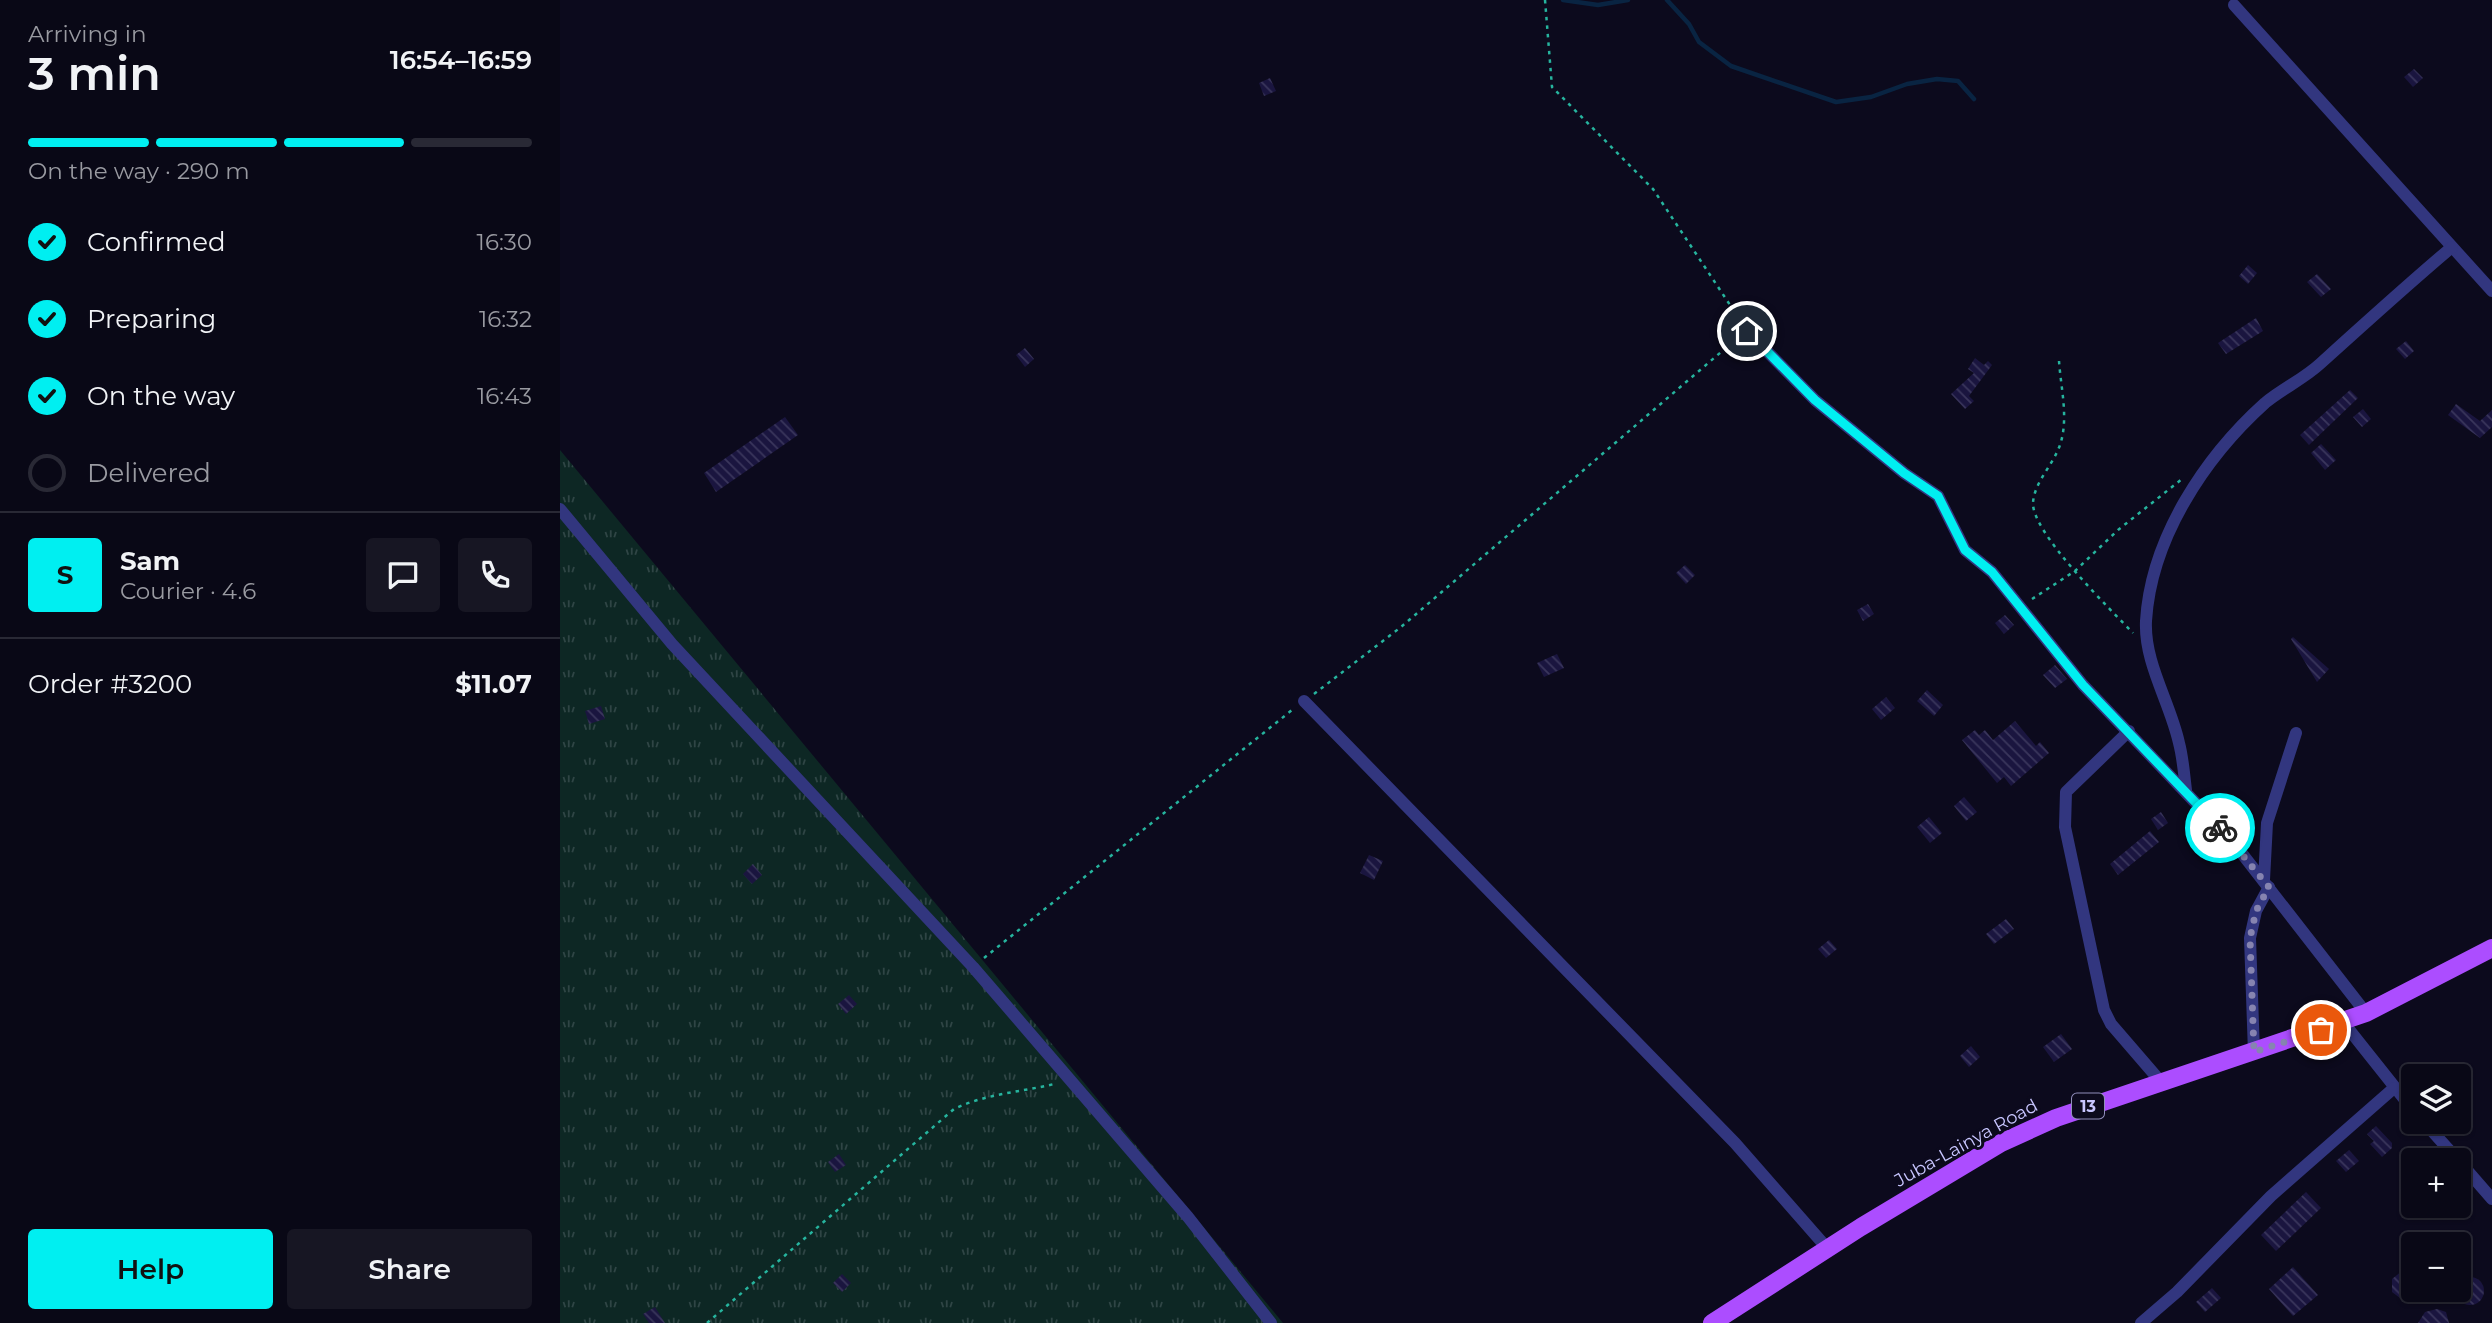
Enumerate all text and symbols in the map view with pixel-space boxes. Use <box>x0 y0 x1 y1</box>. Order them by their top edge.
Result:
text: Arriving in <box>28 20 147 48</box>
text: 16:54–16:59 <box>390 44 532 76</box>
text: 3 min <box>28 45 161 102</box>
text: On the way · 290 m <box>28 157 250 185</box>
icon: check <box>28 223 66 261</box>
text: Confirmed <box>87 226 226 258</box>
text: 16:30 <box>477 228 532 256</box>
icon: check <box>28 300 66 338</box>
pin <box>1717 301 1777 361</box>
text: Preparing <box>87 303 216 335</box>
text: 16:32 <box>479 305 532 333</box>
icon: home <box>1728 312 1766 350</box>
icon: check <box>28 377 66 415</box>
text: On the way <box>87 380 235 412</box>
text: 16:43 <box>477 382 532 410</box>
text: Delivered <box>87 457 211 489</box>
button: chat <box>366 538 440 612</box>
button: phone <box>458 538 532 612</box>
text: Sam <box>120 545 180 577</box>
text: S <box>57 559 73 591</box>
text: Courier · 4.6 <box>120 577 256 605</box>
text: Order #3200 <box>28 668 192 700</box>
text: $11.07 <box>455 668 532 700</box>
courier <box>2185 793 2255 863</box>
icon: bike <box>2201 809 2239 847</box>
pin <box>2291 1000 2351 1060</box>
icon: bag <box>2302 1011 2340 1049</box>
map controls <box>2401 1064 2471 1302</box>
button: layers <box>2401 1064 2471 1134</box>
street label: Juba-Lainya Road <box>1890 1094 2042 1192</box>
road number: 13 <box>2072 1094 2104 1118</box>
button: + <box>2401 1148 2471 1218</box>
button: Help <box>28 1229 273 1309</box>
button: Share <box>287 1229 532 1309</box>
button: − <box>2401 1232 2471 1302</box>

